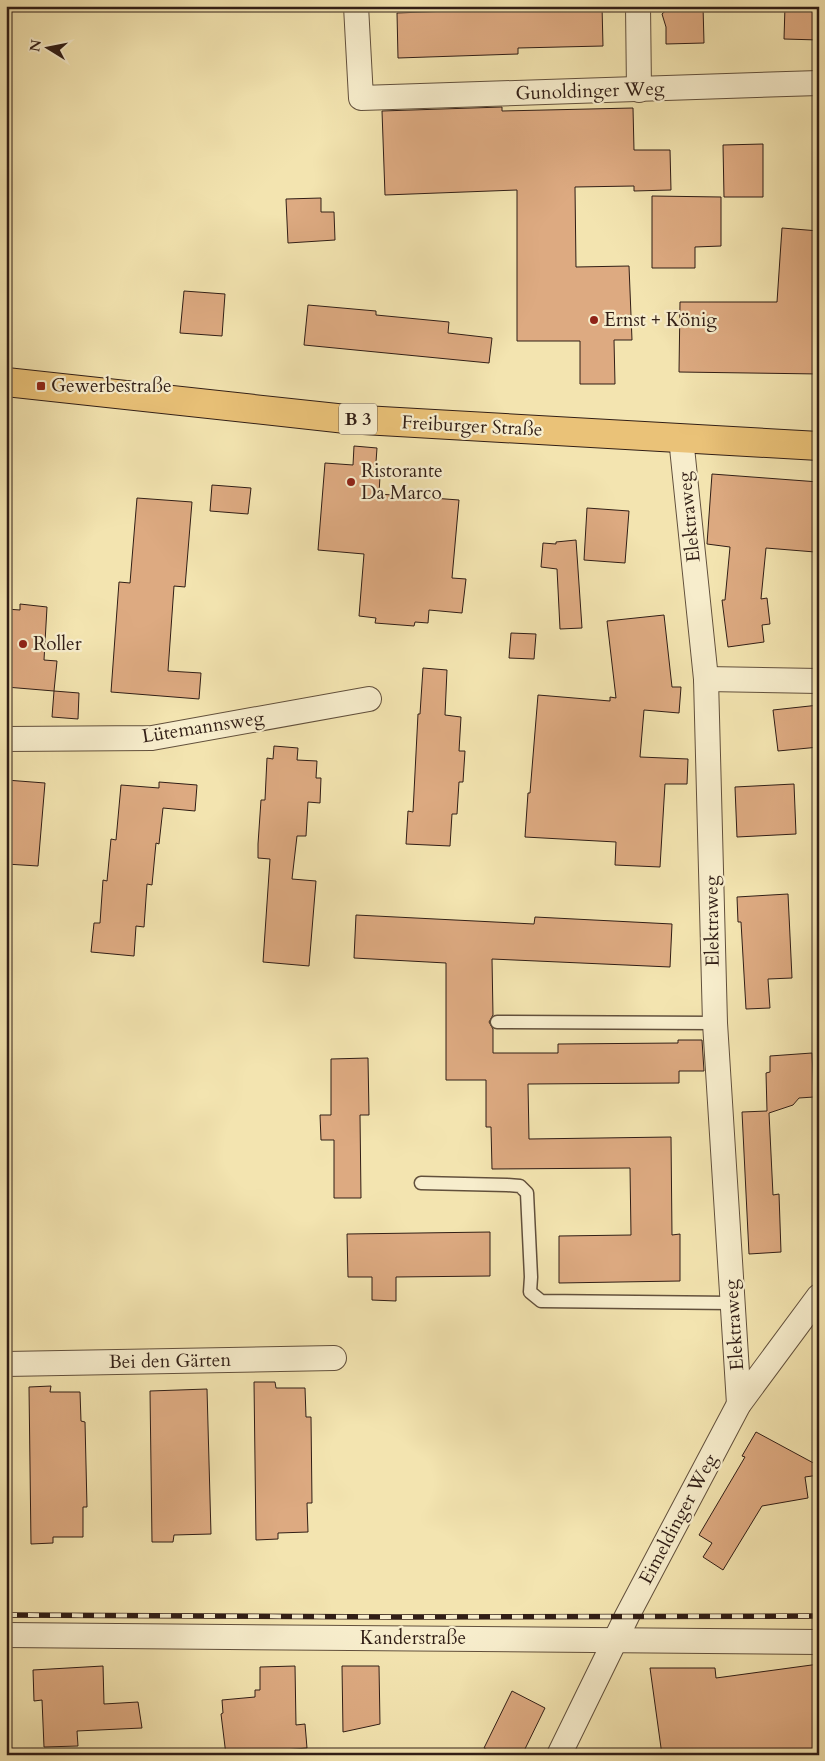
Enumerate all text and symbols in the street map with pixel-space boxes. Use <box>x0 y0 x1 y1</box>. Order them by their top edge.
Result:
north arrow <box>22 22 72 72</box>
text: N <box>25 38 46 53</box>
street label: Gunoldinger Weg <box>515 75 665 107</box>
place label: Ernst + König <box>604 307 717 333</box>
marker: Ernst + König <box>588 314 600 326</box>
place label: Gewerbestraße <box>51 373 172 399</box>
marker: Gewerbestraße <box>35 380 47 392</box>
road number: B 3 <box>339 404 377 434</box>
street label: Freiburger Straße <box>401 409 543 443</box>
place label: Ristorante Da Marco <box>361 458 443 506</box>
street label: Elektraweg <box>671 470 707 564</box>
marker: Ristorante Da Marco <box>345 476 357 488</box>
place label: Roller <box>33 631 82 657</box>
marker: Roller <box>17 638 29 650</box>
street label: Lütemannsweg <box>140 704 266 749</box>
street label: Elektraweg <box>698 875 726 967</box>
street label: Elektraweg <box>718 1278 750 1371</box>
street label: Bei den Gärten <box>109 1347 232 1375</box>
street label: Eimeldinger Weg <box>633 1449 724 1589</box>
street label: Kanderstraße <box>360 1625 466 1651</box>

